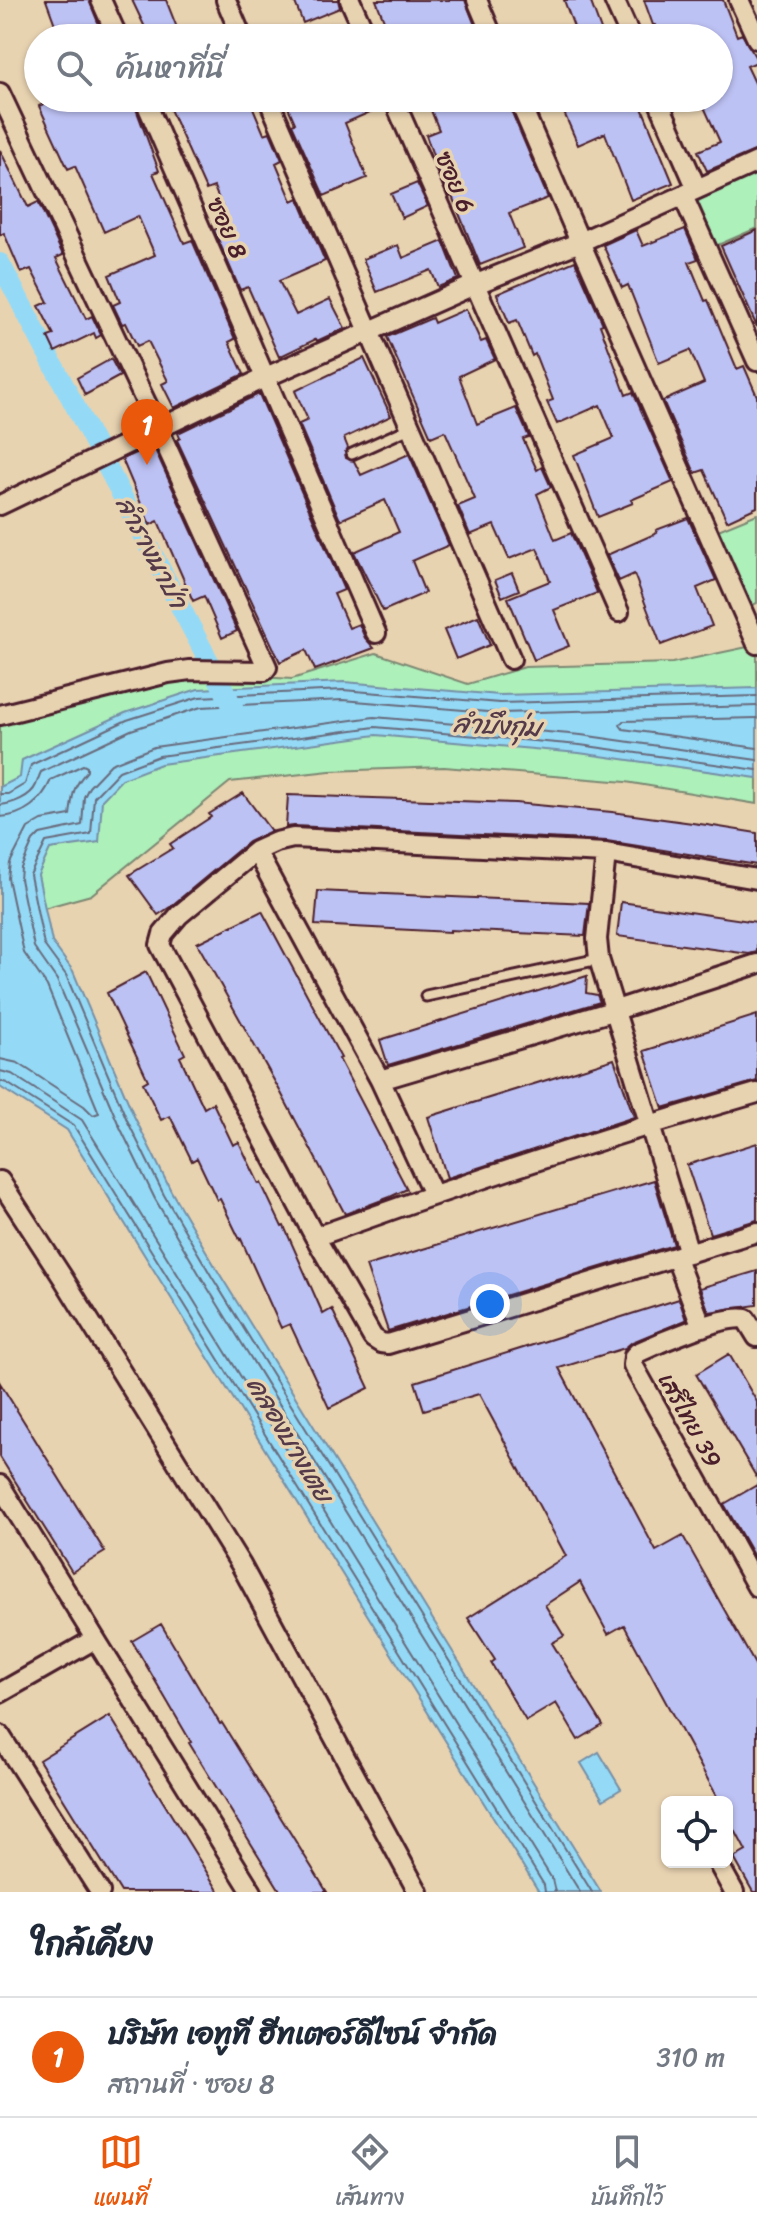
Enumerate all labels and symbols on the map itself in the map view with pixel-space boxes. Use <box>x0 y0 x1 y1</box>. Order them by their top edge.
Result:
street label: ซอย 6 <box>423 145 487 219</box>
street label: ซอย 8 <box>195 190 259 266</box>
pin: 1 <box>121 399 173 465</box>
water label: ลำรางนาป่า <box>103 487 202 619</box>
water label: ลำบึงกุ่ม <box>452 700 546 750</box>
your location <box>470 1284 510 1324</box>
street label: เสรีไทย 39 <box>646 1364 734 1476</box>
water label: คลองบางเตย <box>234 1367 348 1514</box>

